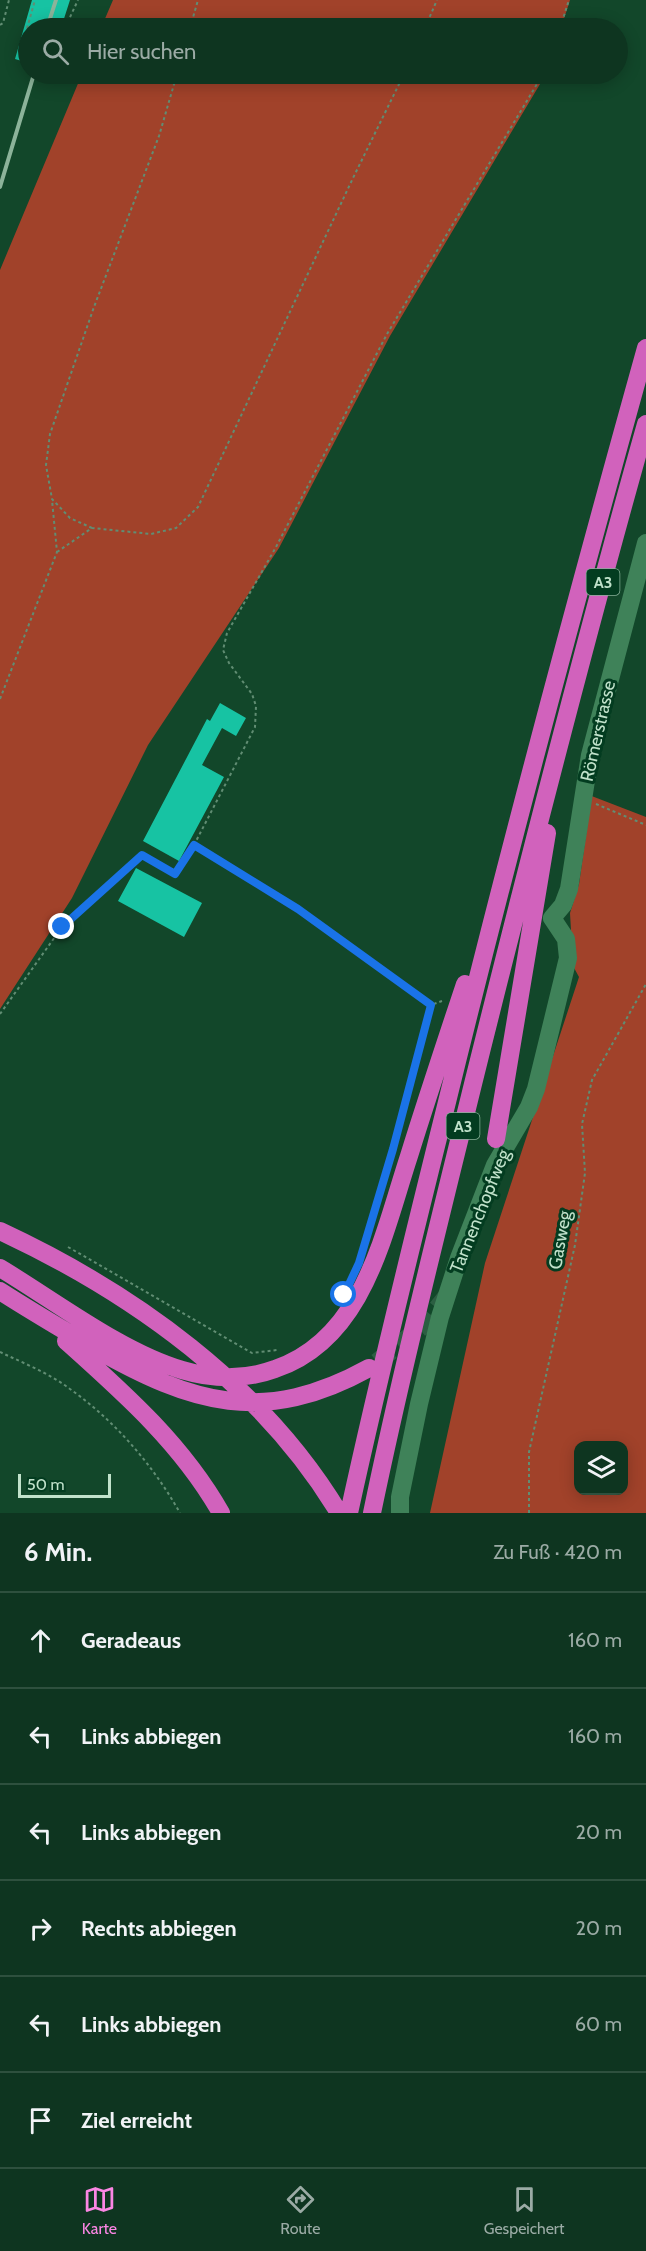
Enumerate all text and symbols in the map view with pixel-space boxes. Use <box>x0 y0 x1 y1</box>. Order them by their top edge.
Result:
search box <box>18 18 628 84</box>
icon: search <box>39 35 72 68</box>
text: Hier suchen <box>87 38 196 65</box>
road number: A3 <box>586 569 620 595</box>
street label: Römerstrasse <box>576 678 620 784</box>
route end <box>48 913 74 939</box>
road number: A3 <box>446 1113 480 1139</box>
street label: Tannenchopfweg <box>445 1145 515 1276</box>
street label: Gasweg <box>544 1208 576 1271</box>
route start <box>330 1281 356 1307</box>
map controls <box>574 1441 628 1495</box>
button: layers <box>574 1441 628 1495</box>
scale bar <box>18 1471 111 1498</box>
text: 50 m <box>27 1475 64 1494</box>
text: 6 Min. <box>24 1536 92 1568</box>
text: Zu Fuß · 420 m <box>493 1540 622 1564</box>
icon: ahead <box>24 1624 57 1657</box>
text: Geradeaus <box>81 1627 181 1654</box>
text: 160 m <box>568 1628 622 1652</box>
icon: left <box>24 1720 57 1753</box>
text: Links abbiegen <box>81 1723 221 1750</box>
text: 160 m <box>568 1724 622 1748</box>
icon: left <box>24 1816 57 1849</box>
text: Links abbiegen <box>81 1819 221 1846</box>
text: 20 m <box>576 1820 622 1844</box>
icon: right <box>24 1912 57 1945</box>
text: Rechts abbiegen <box>81 1915 237 1942</box>
text: 20 m <box>576 1916 622 1940</box>
icon: left <box>24 2008 57 2041</box>
text: Links abbiegen <box>81 2011 221 2038</box>
text: 60 m <box>575 2012 622 2036</box>
icon: arrive <box>24 2104 57 2137</box>
text: Ziel erreicht <box>81 2107 192 2134</box>
tab: Karte <box>82 2183 117 2238</box>
tab: Route <box>280 2183 320 2238</box>
tab: Gespeichert <box>484 2183 564 2238</box>

